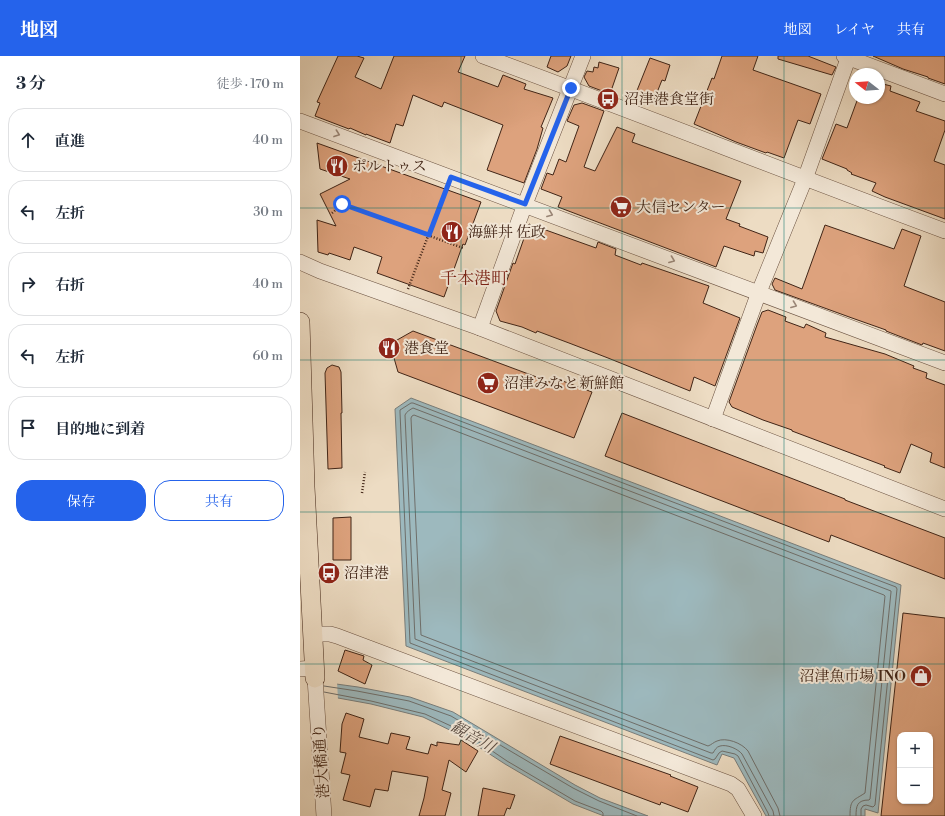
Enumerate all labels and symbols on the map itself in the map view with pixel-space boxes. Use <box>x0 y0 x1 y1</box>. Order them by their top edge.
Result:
north arrow <box>849 68 885 104</box>
route end <box>562 79 580 97</box>
bus stop icon: 沼津港食堂街 <box>595 86 621 112</box>
place label: 沼津港食堂街 <box>624 90 714 109</box>
one-way arrow <box>333 130 340 138</box>
restaurant icon: ポルトゥス <box>324 153 350 179</box>
place label: ポルトゥス <box>352 157 427 176</box>
supermarket icon: 大信センター <box>608 194 634 220</box>
route start <box>333 195 351 213</box>
place label: 大信センター <box>636 198 725 217</box>
one-way arrow <box>547 209 554 217</box>
restaurant icon: 海鮮丼 佐政 <box>439 219 465 245</box>
place label: 海鮮丼 佐政 <box>468 223 546 242</box>
one-way arrow <box>668 255 675 263</box>
district label: 千本港町 <box>440 268 508 290</box>
one-way arrow <box>790 301 797 309</box>
restaurant icon: 港食堂 <box>376 335 402 361</box>
place label: 港食堂 <box>404 339 449 358</box>
supermarket icon: 沼津みなと新鮮館 <box>475 370 501 396</box>
place label: 沼津みなと新鮮館 <box>504 374 624 393</box>
bus stop icon: 沼津港 <box>316 560 342 586</box>
place label: 沼津港 <box>344 564 389 583</box>
shop icon: 沼津魚市場 INO <box>908 663 934 689</box>
place label: 沼津魚市場 INO <box>800 667 906 686</box>
water label: 観音川 <box>447 716 500 759</box>
street label: 港大橋通り <box>309 723 334 799</box>

